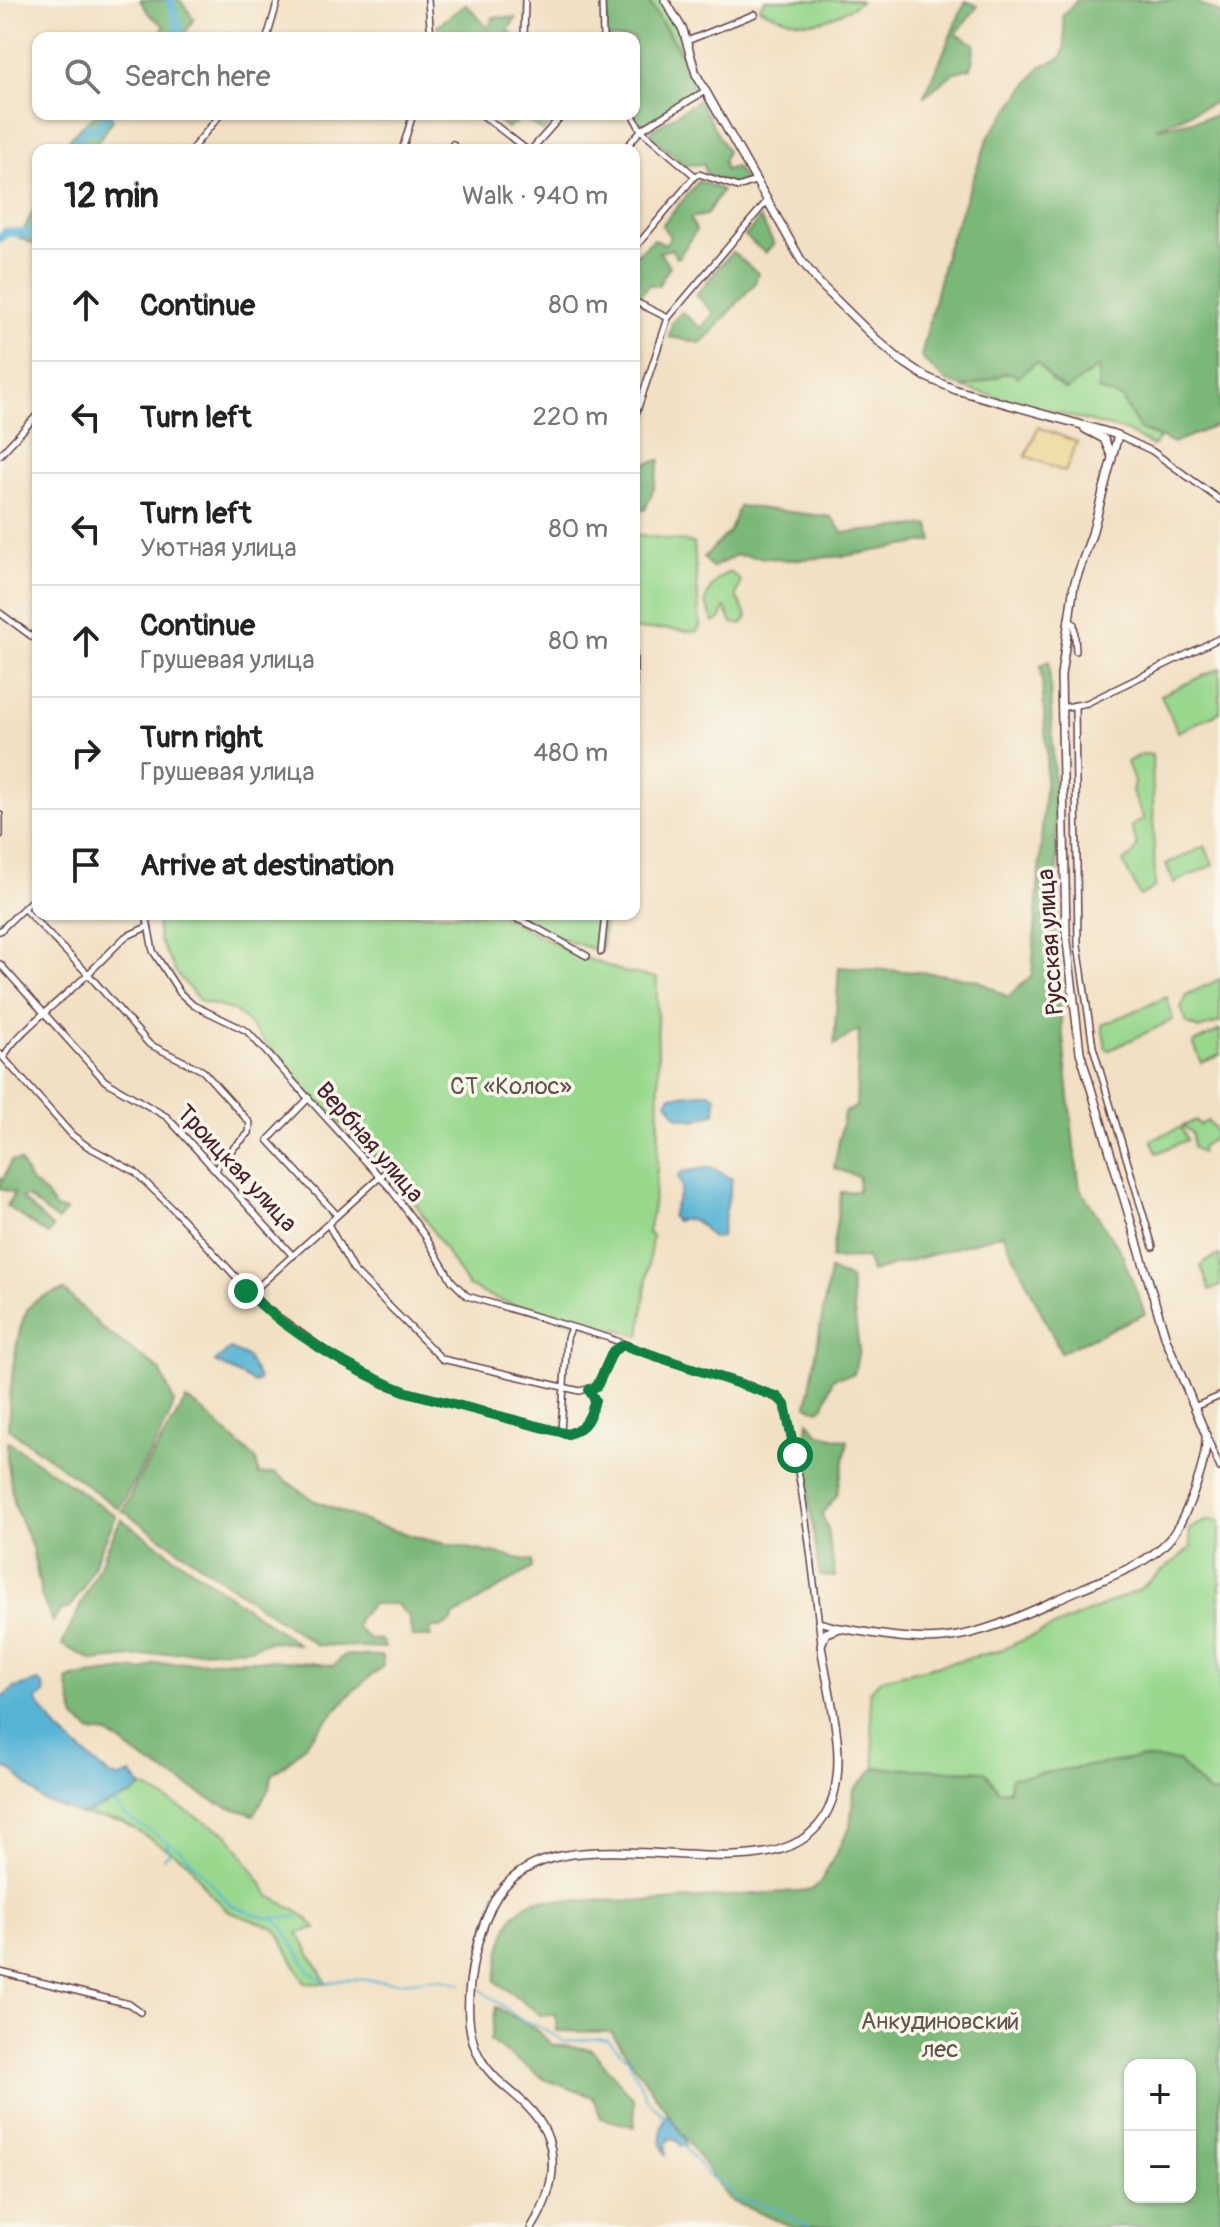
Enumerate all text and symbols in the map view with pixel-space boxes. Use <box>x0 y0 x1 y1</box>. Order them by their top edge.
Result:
search box <box>32 32 640 120</box>
icon: search <box>60 54 104 98</box>
text: Search here <box>124 58 271 95</box>
text: 12 min <box>64 175 159 218</box>
text: Walk · 940 m <box>462 180 608 212</box>
icon: ahead <box>64 283 108 327</box>
text: Continue <box>140 287 255 324</box>
text: 80 m <box>548 289 608 321</box>
icon: left <box>64 395 108 439</box>
text: Turn left <box>140 399 251 436</box>
text: 220 m <box>532 401 608 433</box>
text: Turn left <box>140 495 251 532</box>
icon: left <box>64 507 108 551</box>
text: 80 m <box>548 513 608 545</box>
text: Уютная улица <box>140 532 297 564</box>
text: Continue <box>140 607 255 644</box>
icon: ahead <box>64 619 108 663</box>
text: 80 m <box>548 625 608 657</box>
text: Грушевая улица <box>140 644 315 676</box>
text: Turn right <box>140 719 263 756</box>
icon: right <box>64 731 108 775</box>
text: 480 m <box>533 737 608 769</box>
text: Грушевая улица <box>140 756 315 788</box>
icon: arrive <box>64 843 108 887</box>
text: Arrive at destination <box>140 847 394 884</box>
street label: Русская улица <box>1031 868 1070 1016</box>
park label: СТ «Колос» <box>450 1072 572 1101</box>
street label: Вербная улица <box>310 1076 430 1208</box>
street label: Троицкая улица <box>170 1099 303 1238</box>
route end <box>228 1273 264 1309</box>
route start <box>777 1437 813 1473</box>
park label: Анкудиновский лес <box>861 2007 1019 2064</box>
map controls <box>1124 2059 1196 2203</box>
button: + <box>1124 2059 1196 2131</box>
button: − <box>1124 2131 1196 2203</box>

